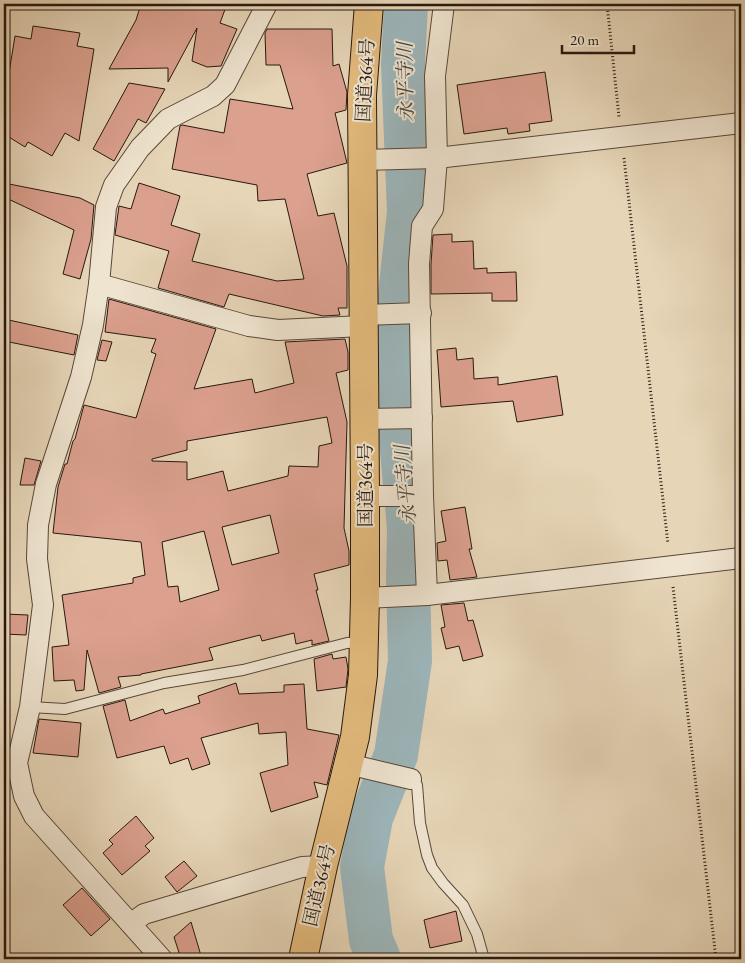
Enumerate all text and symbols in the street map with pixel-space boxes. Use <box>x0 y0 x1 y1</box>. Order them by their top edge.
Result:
scale bar <box>562 22 635 54</box>
text: 20 m <box>570 30 599 49</box>
street label: 国道364号 <box>350 37 380 123</box>
water label: 永平寺川 <box>391 40 419 122</box>
water label: 永平寺川 <box>388 442 421 526</box>
street label: 国道364号 <box>353 443 378 527</box>
street label: 国道364号 <box>297 841 341 929</box>

